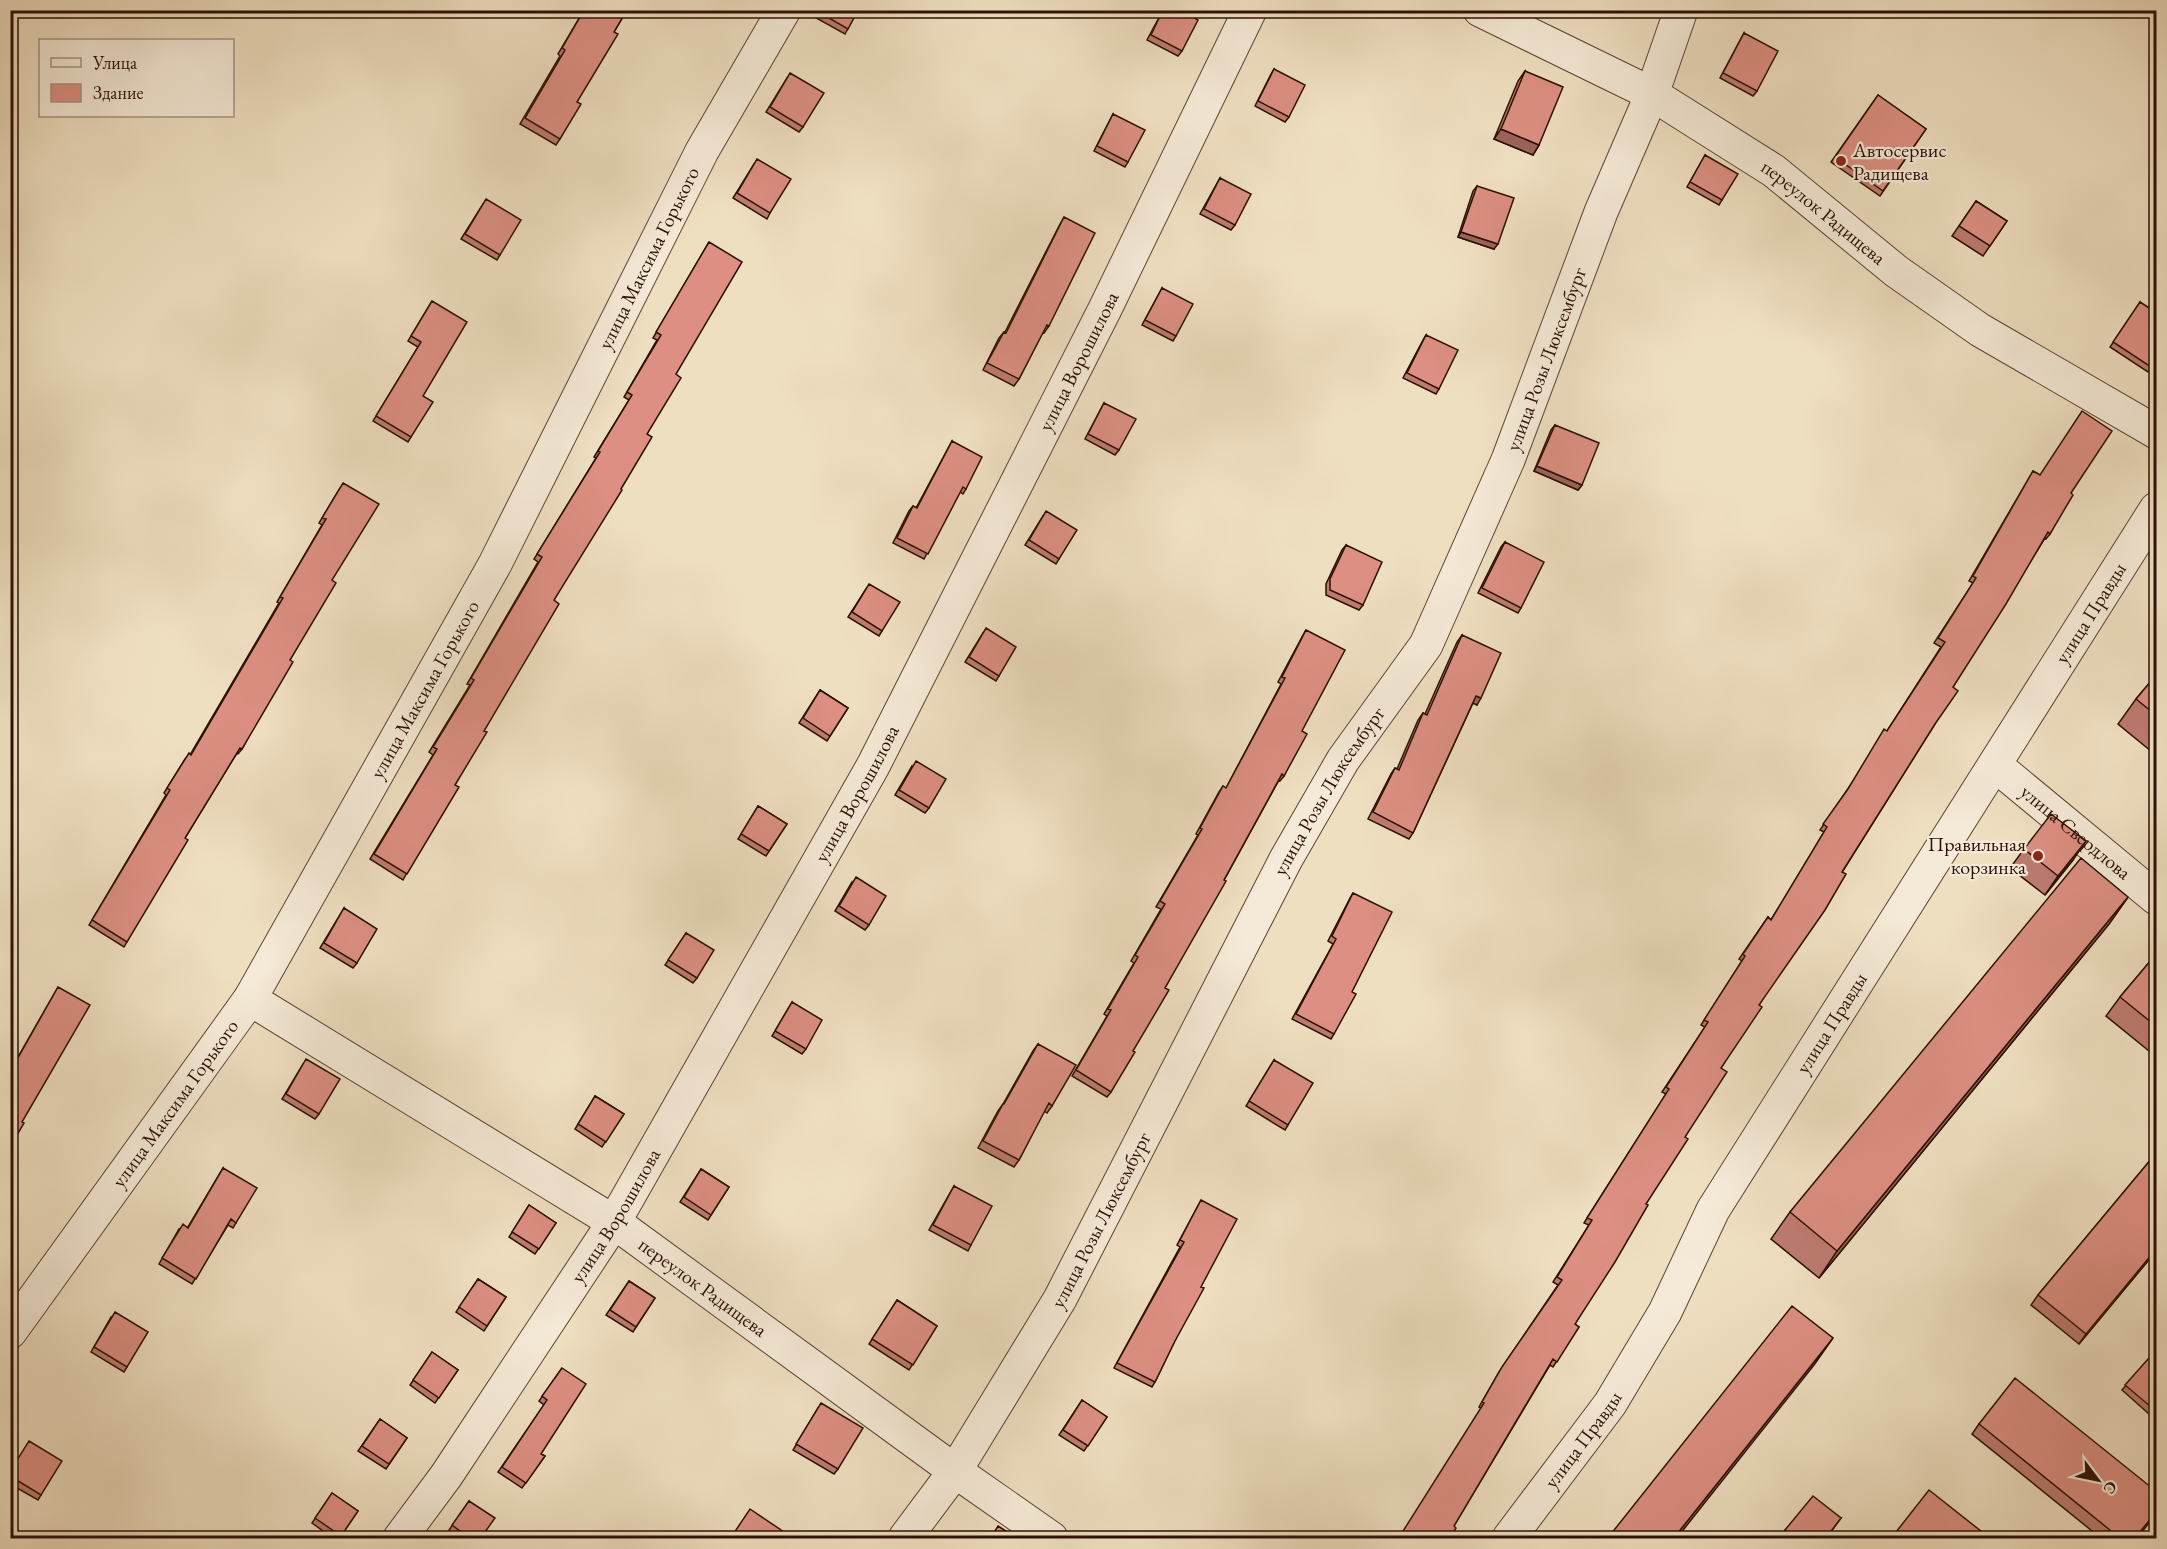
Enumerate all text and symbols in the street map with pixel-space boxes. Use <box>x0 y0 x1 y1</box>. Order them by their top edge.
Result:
legend <box>39 39 234 117</box>
text: Улица <box>92 51 138 74</box>
text: Здание <box>93 81 143 104</box>
place label: Автосервис Радищева <box>1852 137 1947 186</box>
street label: переулок Радищева <box>1757 153 1891 270</box>
marker: Автосервис Радищева <box>1834 154 1848 168</box>
street label: улица Максима Горького <box>592 162 705 354</box>
street label: улица Розы Люксембург <box>1500 264 1592 454</box>
street label: улица Ворошилова <box>1032 287 1125 435</box>
street label: улица Правды <box>2049 557 2132 668</box>
street label: улица Максима Горького <box>364 595 485 783</box>
street label: улица Розы Люксембург <box>1267 701 1390 880</box>
street label: улица Ворошилова <box>808 721 905 867</box>
street label: улица Свердлова <box>2015 778 2137 885</box>
place label: Правильная корзинка <box>1928 831 2026 880</box>
marker: Правильная корзинка <box>2031 849 2045 863</box>
street label: улица Правды <box>1790 967 1873 1078</box>
street label: улица Максима Горького <box>106 1014 244 1192</box>
street label: улица Розы Люксембург <box>1045 1128 1157 1313</box>
street label: улица Ворошилова <box>564 1144 666 1288</box>
street label: переулок Радищева <box>633 1231 773 1343</box>
street label: улица Правды <box>1538 1387 1628 1493</box>
north arrow <box>2068 1450 2128 1510</box>
text: С <box>2098 1477 2122 1498</box>

